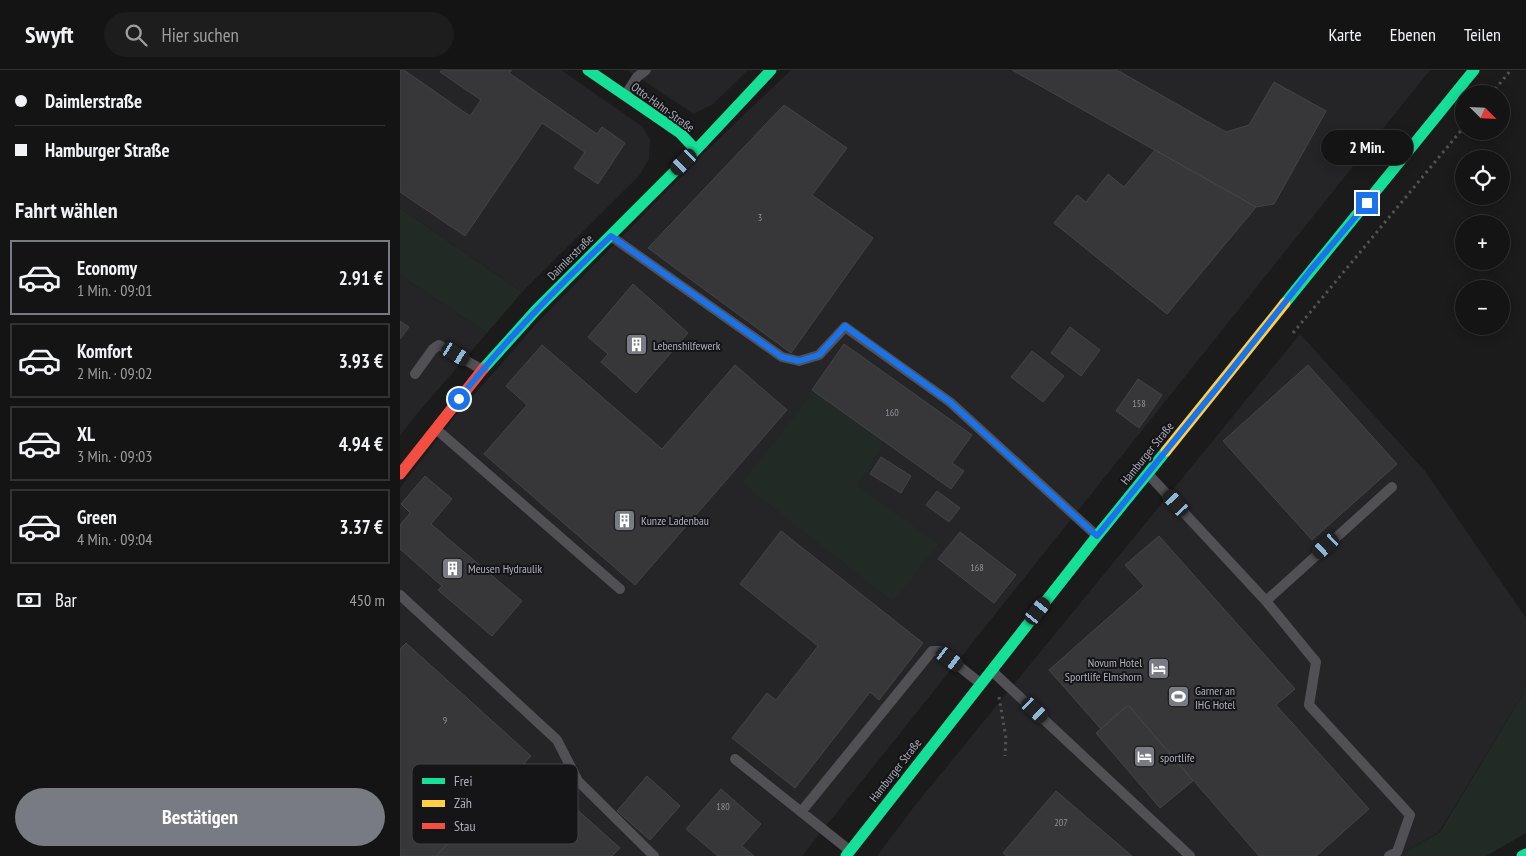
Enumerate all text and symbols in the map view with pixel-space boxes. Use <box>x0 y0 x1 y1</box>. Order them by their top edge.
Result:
search box <box>104 12 454 57</box>
text: Swyft <box>25 19 74 50</box>
icon: search <box>122 21 150 49</box>
text: Hier suchen <box>162 23 239 47</box>
text: Karte <box>1328 23 1362 46</box>
text: Ebenen <box>1390 23 1436 46</box>
text: Teilen <box>1464 23 1501 46</box>
street label: Otto-Hahn-Straße <box>628 79 698 135</box>
north arrow <box>1455 85 1510 140</box>
map controls <box>1455 85 1510 335</box>
text: Daimlerstraße <box>45 89 142 113</box>
callout: 2 Min. <box>1321 131 1413 166</box>
text: 2 Min. <box>1349 137 1385 157</box>
text: Hamburger Straße <box>45 138 170 162</box>
car <box>668 146 699 178</box>
button: locate <box>1455 150 1510 205</box>
route end <box>1356 192 1378 214</box>
text: Fahrt wählen <box>15 196 118 224</box>
house number: 3 <box>758 211 762 224</box>
button: + <box>1455 215 1510 270</box>
street label: Daimlerstraße <box>544 231 596 283</box>
icon: car <box>17 255 62 300</box>
text: Economy <box>77 256 137 280</box>
text: 2.91 € <box>339 266 383 290</box>
text: 1 Min. · 09:01 <box>77 280 152 300</box>
button: − <box>1455 280 1510 335</box>
building icon: Lebenshilfewerk <box>625 333 649 357</box>
icon: car <box>17 338 62 383</box>
place label: Lebenshilfewerk <box>653 338 721 353</box>
text: Komfort <box>77 339 132 363</box>
car <box>439 340 472 368</box>
text: 3.93 € <box>339 349 383 373</box>
text: 2 Min. · 09:02 <box>77 363 152 383</box>
route start <box>448 388 470 410</box>
house number: 158 <box>1132 397 1146 410</box>
house number: 160 <box>885 406 899 419</box>
street label: Hamburger Straße <box>1117 419 1177 487</box>
icon: car <box>17 421 62 466</box>
text: XL <box>77 422 95 446</box>
text: 4.94 € <box>339 432 383 456</box>
text: 3 Min. · 09:03 <box>77 446 152 466</box>
car <box>1160 487 1191 519</box>
icon: car <box>17 504 62 549</box>
text: Green <box>77 505 117 529</box>
building icon: Kunze Ladenbau <box>613 508 637 532</box>
place label: Kunze Ladenbau <box>641 513 709 528</box>
text: 3.37 € <box>340 515 383 539</box>
text: 4 Min. · 09:04 <box>77 529 152 549</box>
car <box>1309 530 1342 562</box>
building icon: Meusen Hydraulik <box>440 556 464 580</box>
place label: Meusen Hydraulik <box>468 561 542 576</box>
house number: 168 <box>970 561 984 574</box>
icon: cash <box>15 586 43 614</box>
text: Bar <box>55 588 77 612</box>
text: 450 m <box>350 590 385 610</box>
car <box>1022 595 1053 627</box>
car <box>933 644 966 674</box>
place label: Novum Hotel Sportlife Elmshorn <box>1065 655 1142 684</box>
hotel icon: Novum Hotel Sportlife Elmshorn <box>1146 657 1170 681</box>
place label: Garner an IHG Hotel <box>1195 683 1235 712</box>
sports icon: Garner an IHG Hotel <box>1167 685 1191 709</box>
car <box>1018 694 1051 726</box>
house number: 9 <box>443 714 447 727</box>
street label: Hamburger Straße <box>866 735 924 805</box>
hotel icon: sportlife <box>1132 745 1156 769</box>
place label: sportlife <box>1160 750 1195 765</box>
legend <box>412 764 578 844</box>
text: Frei <box>454 772 472 790</box>
button: Bestätigen <box>15 788 385 846</box>
text: Zäh <box>454 794 472 812</box>
house number: 180 <box>716 800 730 813</box>
house number: 207 <box>1054 816 1068 829</box>
text: Stau <box>454 817 476 835</box>

